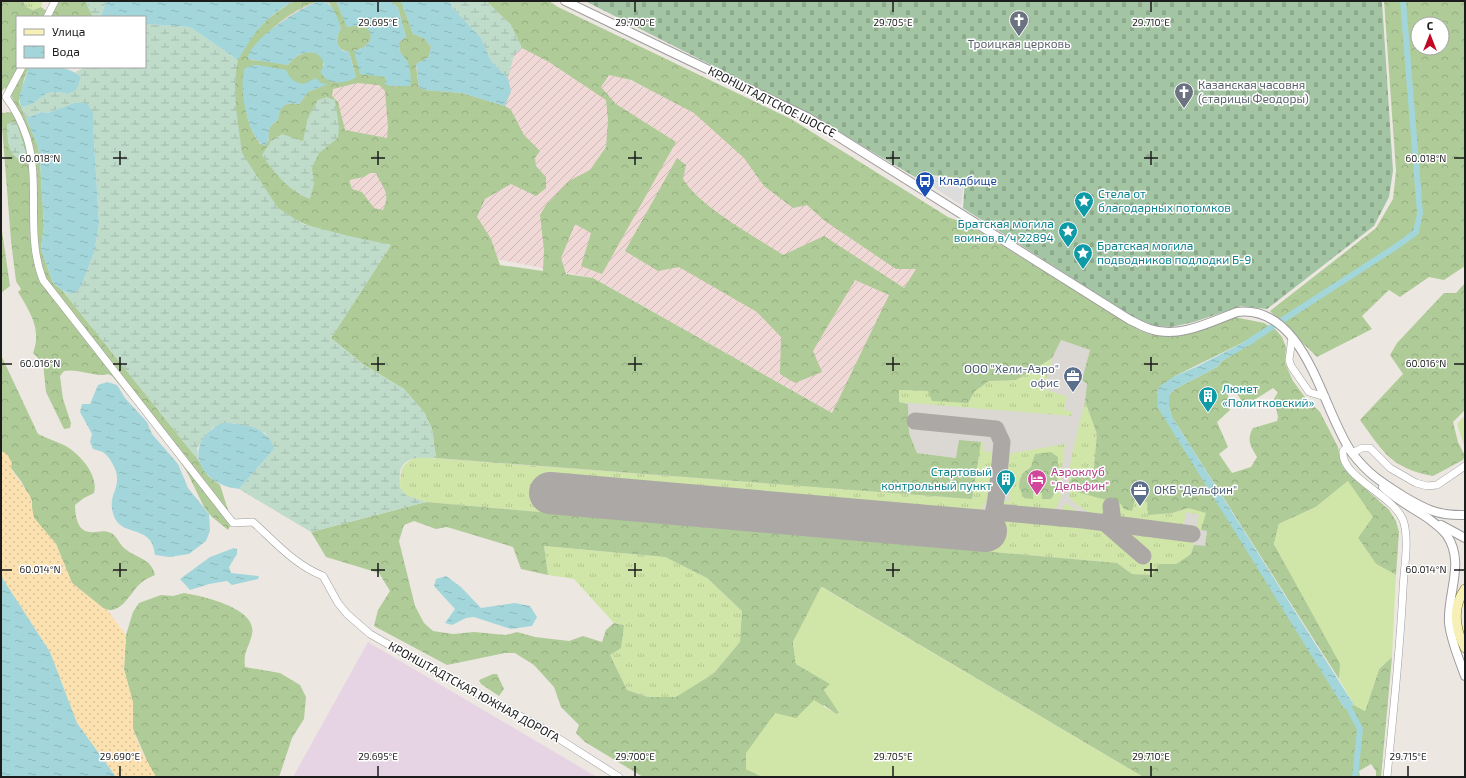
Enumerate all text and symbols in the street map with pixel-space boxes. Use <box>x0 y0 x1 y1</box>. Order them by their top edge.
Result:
church icon: Троицкая церковь <box>1008 9 1030 37</box>
legend <box>16 16 146 68</box>
text: 29.695°E <box>358 16 398 28</box>
text: 29.700°E <box>615 16 655 28</box>
text: 29.705°E <box>873 16 913 28</box>
text: 29.710°E <box>1132 16 1170 28</box>
north arrow <box>1410 16 1450 56</box>
text: С <box>1427 19 1434 32</box>
text: Улица <box>52 24 85 38</box>
place label: Троицкая церковь <box>968 36 1070 50</box>
text: Вода <box>52 44 80 58</box>
street label: КРОНШТАДТСКОЕ ШОССЕ <box>706 63 839 140</box>
place label: Казанская часовня (старицы Феодоры) <box>1198 77 1309 105</box>
church icon: Казанская часовня (старицы Феодоры) <box>1173 81 1195 109</box>
text: 60.018°N <box>20 152 60 164</box>
text: 60.018°N <box>1406 152 1446 164</box>
bus stop icon: Кладбище <box>914 170 936 198</box>
place label: Кладбище <box>939 173 997 187</box>
place label: Стела от благодарных потомков <box>1098 186 1231 214</box>
place icon: Стела от благодарных потомков <box>1073 190 1095 218</box>
place label: Братская могила воинов в/ч 22894 <box>954 216 1054 244</box>
place icon: Братская могила воинов в/ч 22894 <box>1057 220 1079 248</box>
place label: Братская могила подводников подлодки Б-9 <box>1097 238 1251 266</box>
place icon: Братская могила подводников подлодки Б-9 <box>1072 242 1094 270</box>
text: 60.016°N <box>20 357 60 369</box>
text: 60.016°N <box>1406 357 1446 369</box>
place label: ООО "Хели-Аэро" офис <box>964 361 1059 389</box>
office icon: ООО "Хели-Аэро" офис <box>1062 365 1084 393</box>
place label: Люнет «Политковский» <box>1222 381 1315 409</box>
building icon: Люнет «Политковский» <box>1197 385 1219 413</box>
place label: Стартовый контрольный пункт <box>881 464 992 493</box>
place label: Аэроклуб "Дельфин" <box>1051 464 1109 492</box>
building icon: Стартовый контрольный пункт <box>995 468 1017 496</box>
hotel icon: Аэроклуб "Дельфин" <box>1026 468 1048 496</box>
office icon: ОКБ "Дельфин" <box>1129 479 1151 507</box>
place label: ОКБ "Дельфин" <box>1154 482 1237 496</box>
text: 60.014°N <box>20 563 60 575</box>
text: 60.014°N <box>1406 563 1446 575</box>
street label: КРОНШТАДТСКАЯ ЮЖНАЯ ДОРОГА <box>386 638 563 745</box>
text: 29.690°E <box>100 750 141 762</box>
text: 29.695°E <box>358 750 398 762</box>
text: 29.700°E <box>615 750 655 762</box>
text: 29.705°E <box>873 750 913 762</box>
text: 29.710°E <box>1132 750 1170 762</box>
text: 29.715°E <box>1390 750 1427 762</box>

